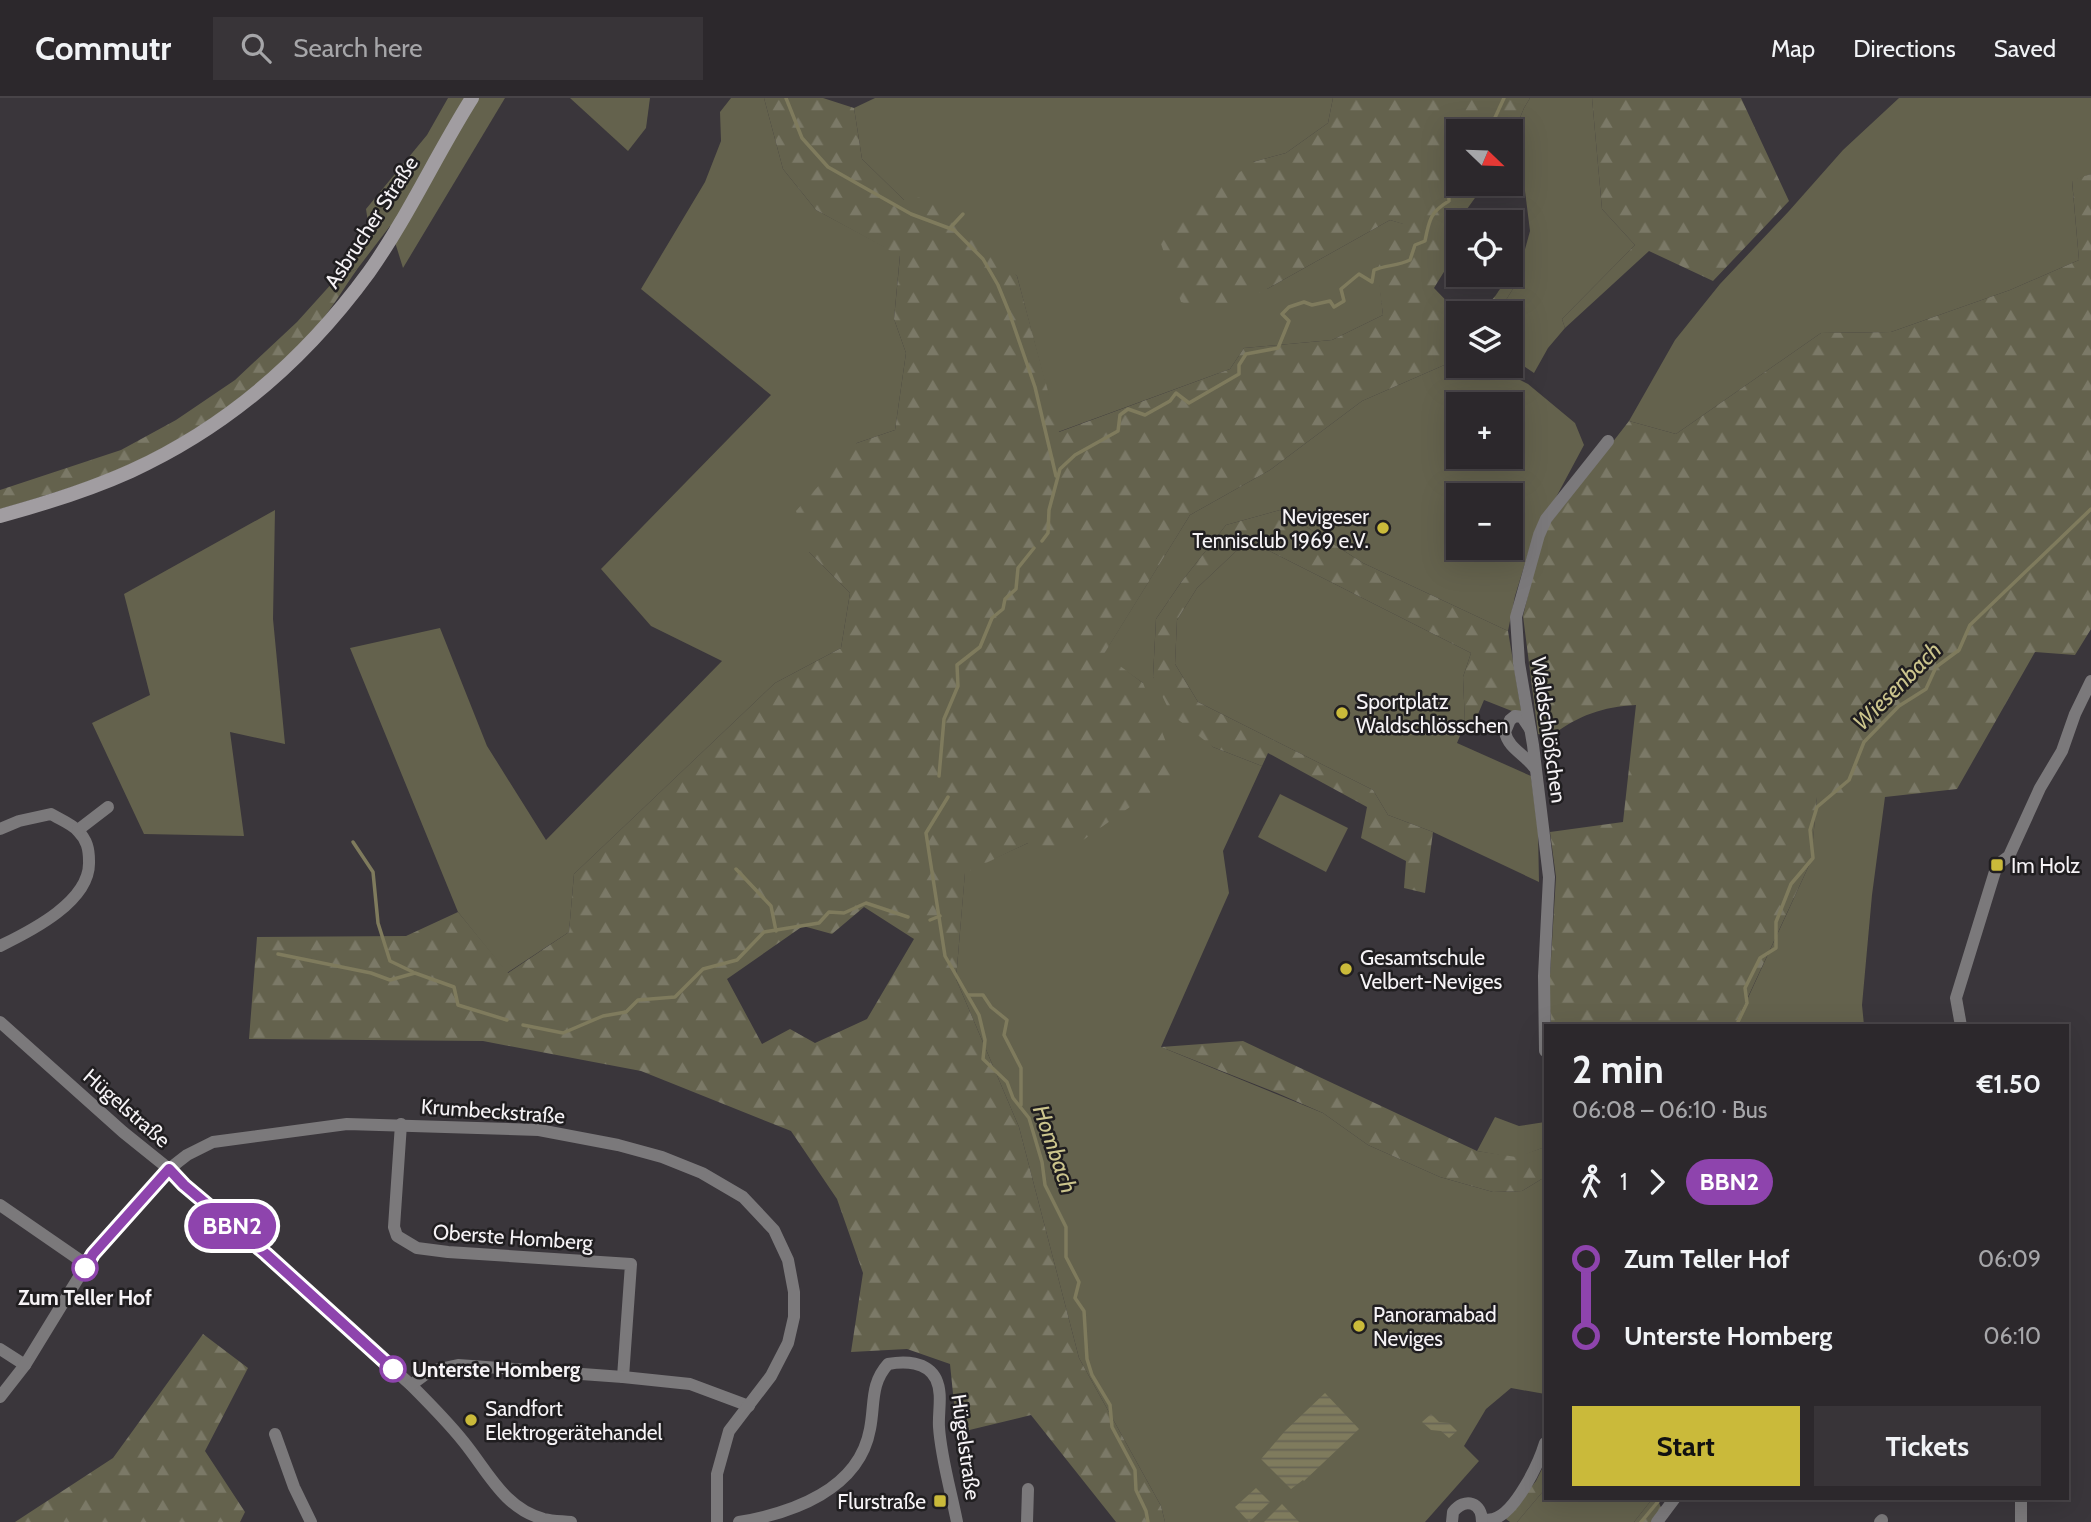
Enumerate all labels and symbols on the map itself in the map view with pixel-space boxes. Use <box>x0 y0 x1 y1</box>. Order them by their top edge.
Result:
north arrow <box>1446 119 1522 196</box>
street label: Asbrucher Straße <box>319 151 423 293</box>
place label: Nevigeser Tennisclub 1969 e.V. <box>1192 504 1369 553</box>
marker: Nevigeser Tennisclub 1969 e.V. <box>1375 520 1391 536</box>
water label: Wiesenbach <box>1847 636 1947 736</box>
street label: Waldschlößchen <box>1526 655 1572 805</box>
place label: Sportplatz Waldschlösschen <box>1356 689 1508 738</box>
marker: Sportplatz Waldschlösschen <box>1334 705 1350 721</box>
place label: Im Holz <box>2011 853 2080 878</box>
marker: Im Holz <box>1989 857 2005 873</box>
place label: Gesamtschule Velbert-Neviges <box>1360 945 1502 994</box>
marker: Gesamtschule Velbert-Neviges <box>1338 961 1354 977</box>
street label: Hügelstraße <box>78 1064 176 1153</box>
street label: Krumbeckstraße <box>420 1093 566 1129</box>
water label: Hombach <box>1027 1101 1083 1197</box>
line badge: BBN2 <box>183 1203 281 1249</box>
street label: Oberste Homberg <box>432 1219 594 1255</box>
marker: Zum Teller Hof <box>72 1255 98 1281</box>
place label: Zum Teller Hof <box>18 1285 152 1310</box>
place label: Panoramabad Neviges <box>1373 1302 1497 1351</box>
marker: Panoramabad Neviges <box>1351 1318 1367 1334</box>
marker: Unterste Homberg <box>380 1356 406 1382</box>
place label: Unterste Homberg <box>412 1357 581 1382</box>
street label: Hügelstraße <box>946 1392 986 1502</box>
place label: Sandfort Elektrogerätehandel <box>485 1396 663 1445</box>
marker: Sandfort Elektrogerätehandel <box>463 1412 479 1428</box>
place label: Flurstraße <box>837 1489 926 1514</box>
marker: Flurstraße <box>932 1493 948 1509</box>

